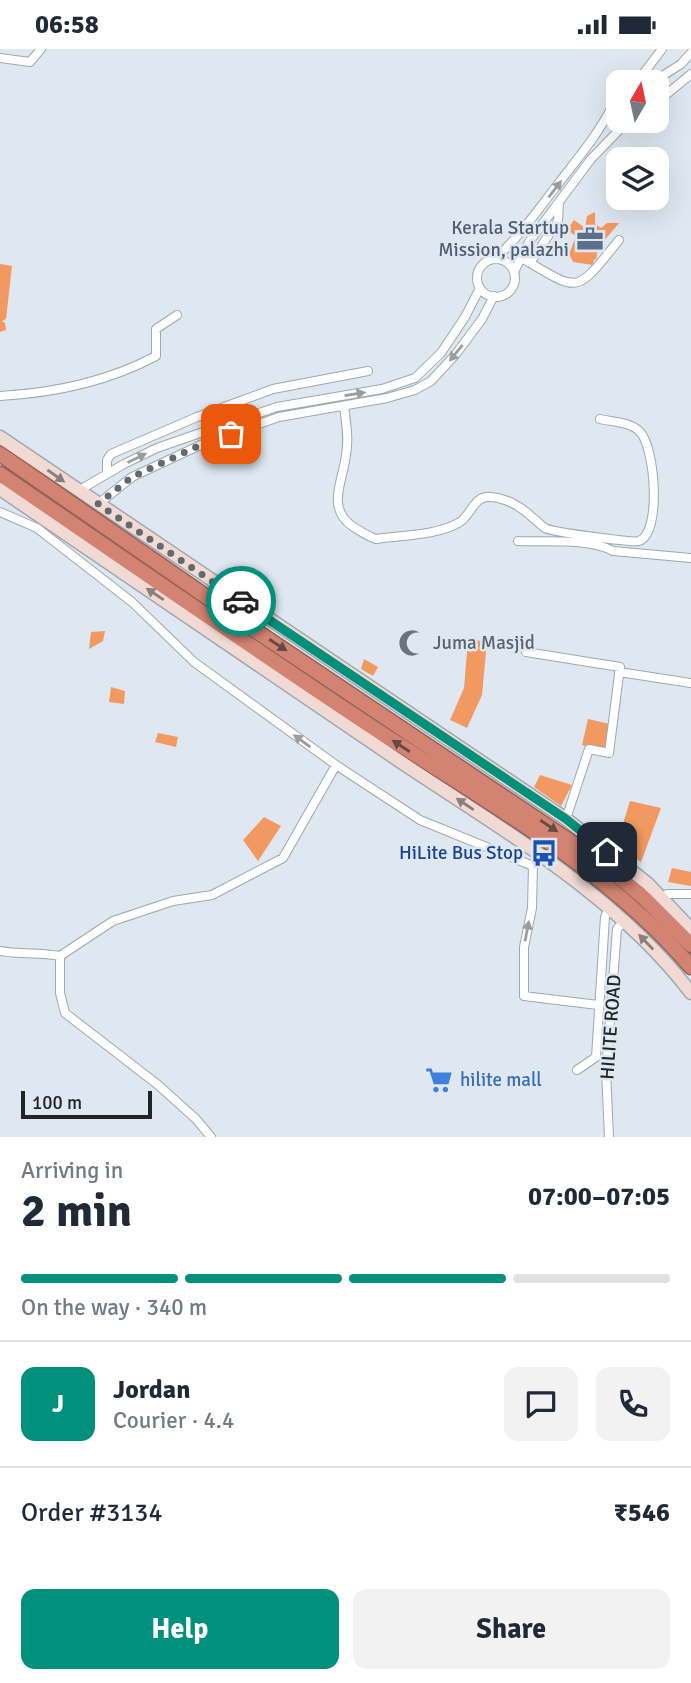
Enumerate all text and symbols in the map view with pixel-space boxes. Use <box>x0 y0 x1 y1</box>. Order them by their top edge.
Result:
text: 06:58 <box>35 9 99 41</box>
north arrow <box>606 70 668 133</box>
map controls <box>606 70 669 210</box>
button: layers <box>606 147 669 210</box>
one-way arrow <box>547 180 562 198</box>
place label: Kerala Startup Mission, palazhi <box>438 216 569 262</box>
office icon: Kerala Startup Mission, palazhi <box>575 224 605 254</box>
one-way arrow <box>449 343 464 361</box>
one-way arrow <box>344 388 366 399</box>
pin <box>201 404 261 464</box>
icon: bag <box>212 415 250 453</box>
one-way arrow <box>127 452 147 463</box>
one-way arrow <box>47 469 65 483</box>
courier <box>206 566 276 636</box>
icon: car <box>222 582 260 620</box>
one-way arrow <box>146 587 164 601</box>
mosque icon: Juma Masjid <box>397 628 427 658</box>
place label: Juma Masjid <box>433 631 535 655</box>
one-way arrow <box>269 638 288 651</box>
one-way arrow <box>293 734 311 748</box>
one-way arrow <box>392 740 411 753</box>
one-way arrow <box>455 798 475 811</box>
one-way arrow <box>540 819 558 833</box>
pin <box>577 822 637 882</box>
icon: home <box>588 833 626 871</box>
bus stop icon: HiLite Bus Stop <box>529 838 559 868</box>
place label: HiLite Bus Stop <box>399 841 523 865</box>
one-way arrow <box>522 920 533 942</box>
one-way arrow <box>637 933 654 950</box>
street label: HILITE ROAD <box>595 974 627 1080</box>
supermarket icon: hilite mall <box>424 1065 454 1095</box>
place label: hilite mall <box>460 1068 542 1092</box>
scale bar <box>21 1088 152 1120</box>
text: 100 m <box>32 1091 82 1115</box>
text: Arriving in <box>21 1156 123 1185</box>
text: 07:00–07:05 <box>528 1181 670 1213</box>
text: 2 min <box>21 1183 132 1239</box>
text: On the way · 340 m <box>21 1293 207 1322</box>
button: chat <box>504 1367 578 1441</box>
button: phone <box>596 1367 670 1441</box>
text: Jordan <box>113 1374 190 1406</box>
text: J <box>52 1388 64 1420</box>
text: Courier · 4.4 <box>113 1406 234 1435</box>
text: Order #3134 <box>21 1497 162 1529</box>
text: ₹546 <box>614 1497 670 1529</box>
button: Help <box>21 1589 339 1669</box>
button: Share <box>353 1589 670 1669</box>

